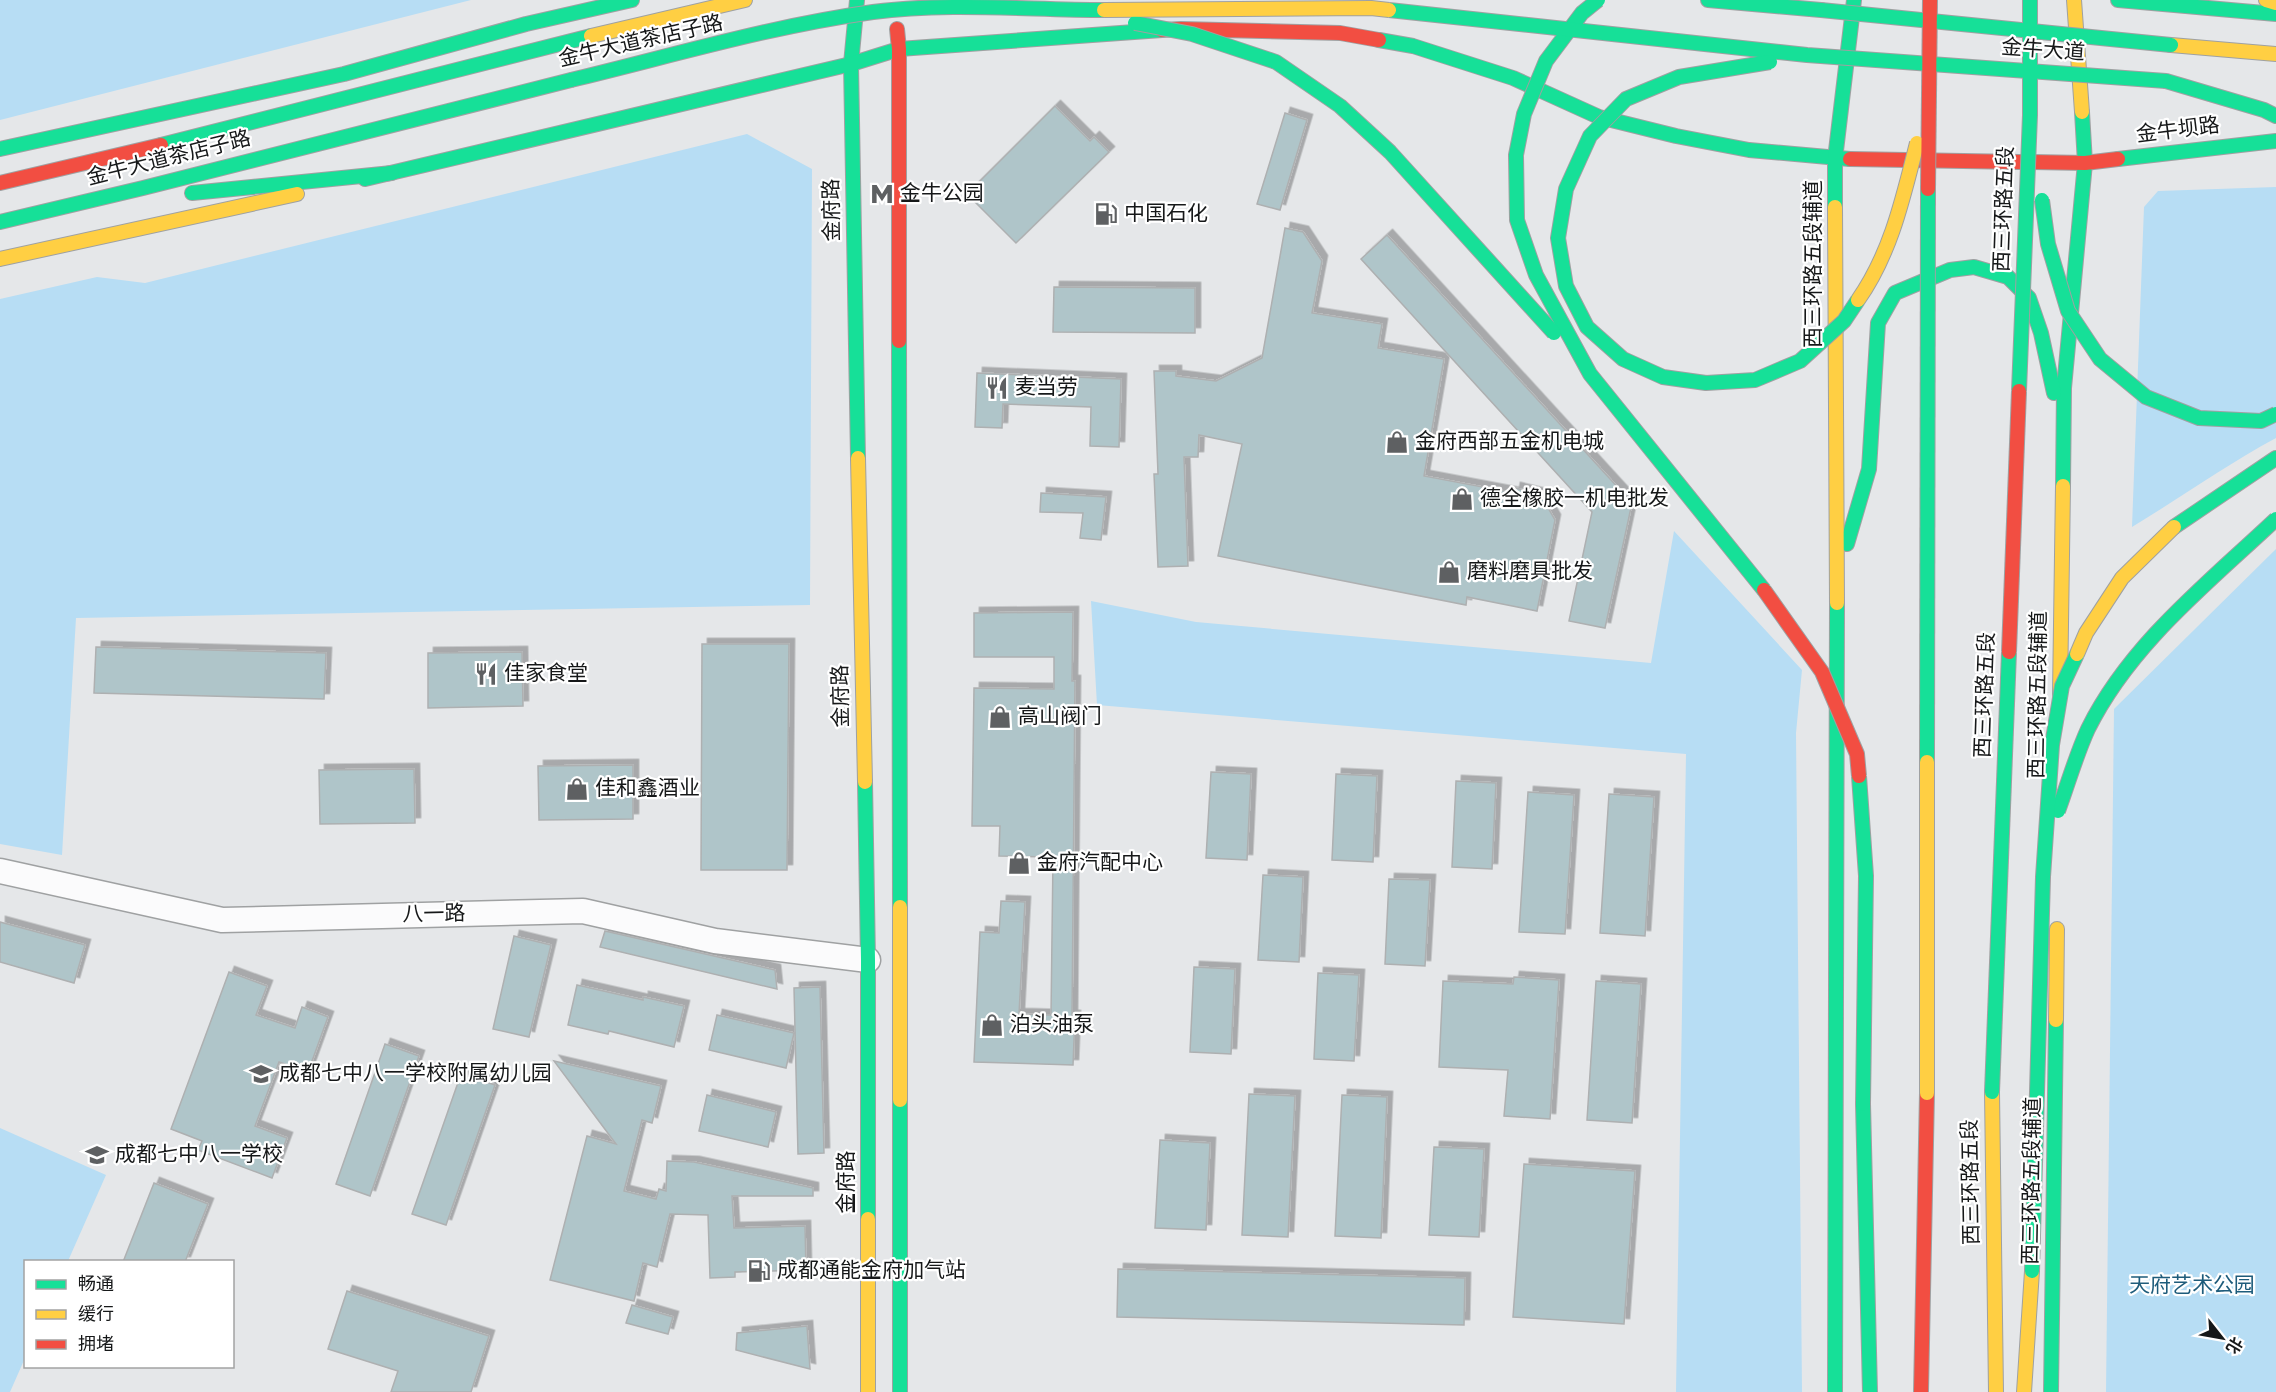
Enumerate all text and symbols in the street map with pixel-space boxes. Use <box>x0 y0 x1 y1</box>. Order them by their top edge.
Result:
street label: 金牛大道茶店子路 <box>556 10 726 74</box>
street label: 金牛大道 <box>2000 35 2086 67</box>
street label: 金牛坝路 <box>2135 112 2221 150</box>
street label: 金牛大道茶店子路 <box>84 126 254 192</box>
street label: 西三环路五段 <box>1989 146 2021 272</box>
street label: 金府路 <box>819 178 847 242</box>
street label: 西三环路五段辅道 <box>1801 180 1828 348</box>
metro station icon: 金牛公园 <box>869 181 895 207</box>
place label: 金牛公园 <box>900 181 984 208</box>
fuel station icon: 中国石化 <box>1093 201 1119 227</box>
place label: 中国石化 <box>1124 201 1208 228</box>
restaurant icon: 麦当劳 <box>984 375 1010 401</box>
place label: 麦当劳 <box>1015 375 1078 402</box>
shop icon: 金府西部五金机电城 <box>1384 429 1410 455</box>
place label: 金府西部五金机电城 <box>1415 429 1604 456</box>
shop icon: 德全橡胶一机电批发 <box>1449 486 1475 512</box>
place label: 德全橡胶一机电批发 <box>1480 486 1669 513</box>
shop icon: 磨料磨具批发 <box>1436 559 1462 585</box>
place label: 磨料磨具批发 <box>1467 559 1593 586</box>
street label: 西三环路五段辅道 <box>2024 611 2054 779</box>
street label: 西三环路五段 <box>1970 632 2002 758</box>
restaurant icon: 佳家食堂 <box>473 661 499 687</box>
place label: 佳家食堂 <box>504 661 588 688</box>
street label: 金府路 <box>828 664 856 728</box>
shop icon: 高山阀门 <box>987 704 1013 730</box>
place label: 高山阀门 <box>1018 704 1102 731</box>
shop icon: 佳和鑫酒业 <box>564 776 590 802</box>
place label: 佳和鑫酒业 <box>595 776 700 803</box>
shop icon: 金府汽配中心 <box>1006 850 1032 876</box>
place label: 金府汽配中心 <box>1037 850 1163 877</box>
street label: 八一路 <box>402 901 466 929</box>
shop icon: 泊头油泵 <box>979 1012 1005 1038</box>
place label: 泊头油泵 <box>1010 1012 1094 1039</box>
school or university icon: 成都七中八一学校附属幼儿园 <box>248 1061 274 1087</box>
place label: 成都七中八一学校附属幼儿园 <box>279 1061 552 1088</box>
street label: 西三环路五段辅道 <box>2018 1097 2048 1265</box>
street label: 西三环路五段 <box>1957 1119 1987 1245</box>
school or university icon: 成都七中八一学校 <box>84 1142 110 1168</box>
place label: 成都七中八一学校 <box>115 1142 283 1169</box>
street label: 金府路 <box>834 1151 861 1214</box>
fuel station icon: 成都通能金府加气站 <box>746 1258 772 1284</box>
place label: 成都通能金府加气站 <box>777 1258 966 1285</box>
legend <box>24 1260 234 1368</box>
park label: 天府艺术公园 <box>2129 1273 2255 1300</box>
text: 畅通 <box>78 1274 114 1297</box>
text: 缓行 <box>78 1304 114 1327</box>
north arrow <box>2192 1308 2252 1368</box>
text: 北 <box>2220 1333 2246 1357</box>
text: 拥堵 <box>78 1334 114 1357</box>

